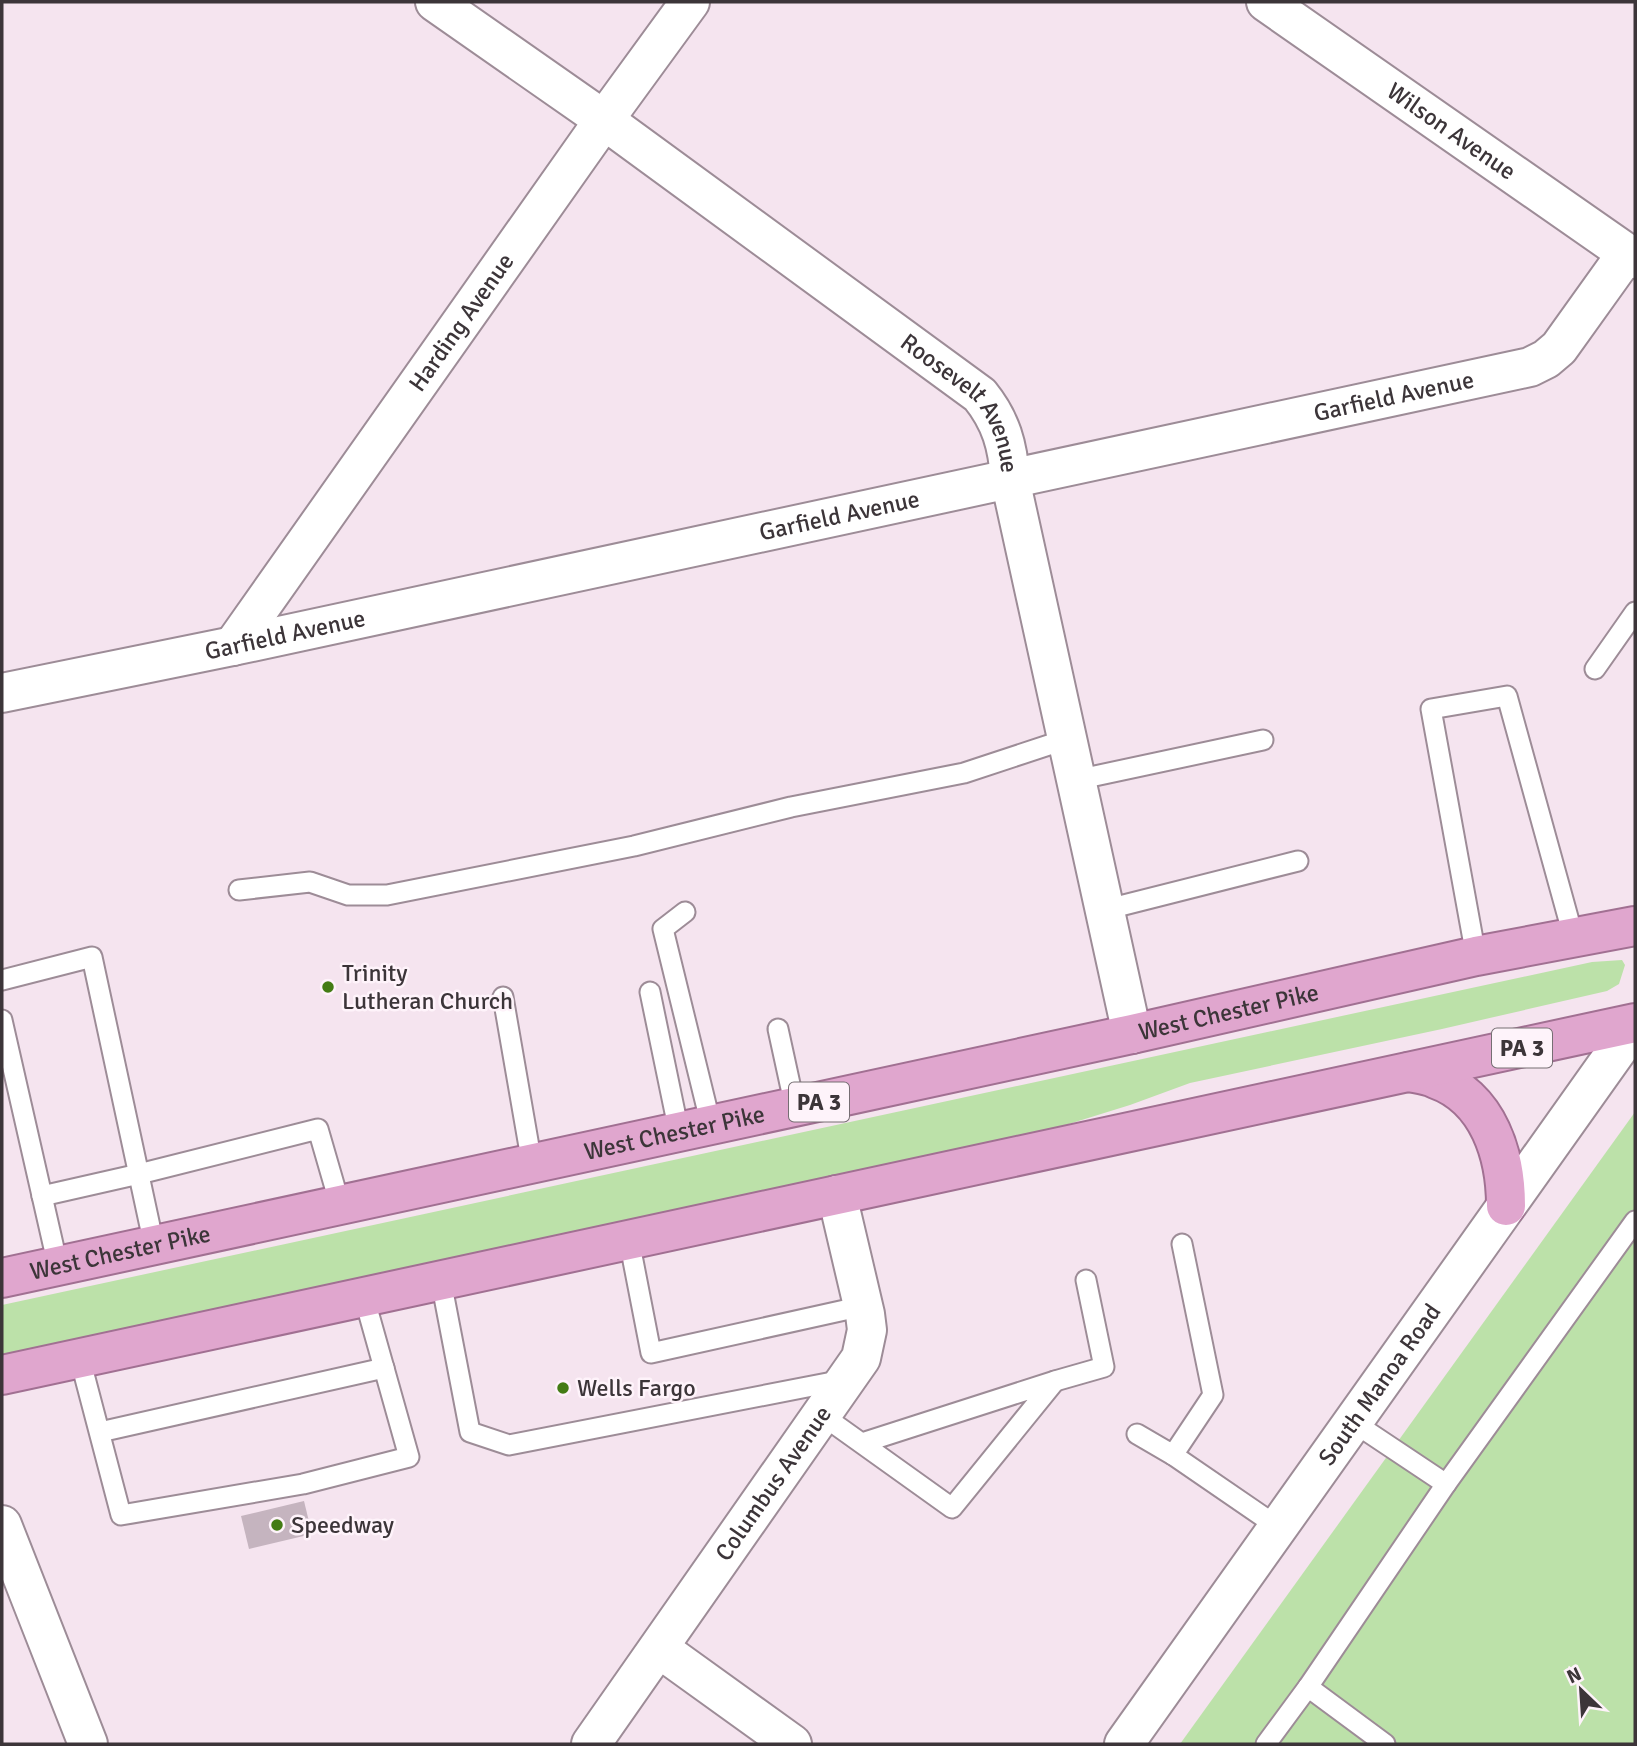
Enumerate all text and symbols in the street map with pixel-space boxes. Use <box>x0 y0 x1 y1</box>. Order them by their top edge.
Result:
street label: Wilson Avenue <box>1381 76 1522 186</box>
street label: Harding Avenue <box>402 247 520 397</box>
street label: Roosevelt Avenue <box>895 327 1025 474</box>
street label: Garfield Avenue <box>1311 364 1477 428</box>
street label: Garfield Avenue <box>756 484 922 547</box>
street label: Garfield Avenue <box>202 603 368 666</box>
place label: Trinity Lutheran Church <box>342 958 513 1016</box>
street label: West Chester Pike <box>1136 977 1321 1047</box>
marker: Trinity Lutheran Church <box>320 979 336 995</box>
road number: PA 3 <box>1492 1028 1552 1068</box>
road number: PA 3 <box>789 1082 849 1121</box>
street label: West Chester Pike <box>581 1099 768 1167</box>
street label: West Chester Pike <box>27 1218 213 1287</box>
street label: South Manoa Road <box>1312 1298 1447 1471</box>
place label: Wells Fargo <box>577 1373 696 1403</box>
marker: Wells Fargo <box>555 1380 571 1396</box>
street label: Columbus Avenue <box>709 1400 838 1567</box>
place label: Speedway <box>291 1510 394 1540</box>
marker: Speedway <box>269 1517 285 1533</box>
north arrow <box>1546 1655 1616 1725</box>
text: N <box>1563 1662 1585 1689</box>

